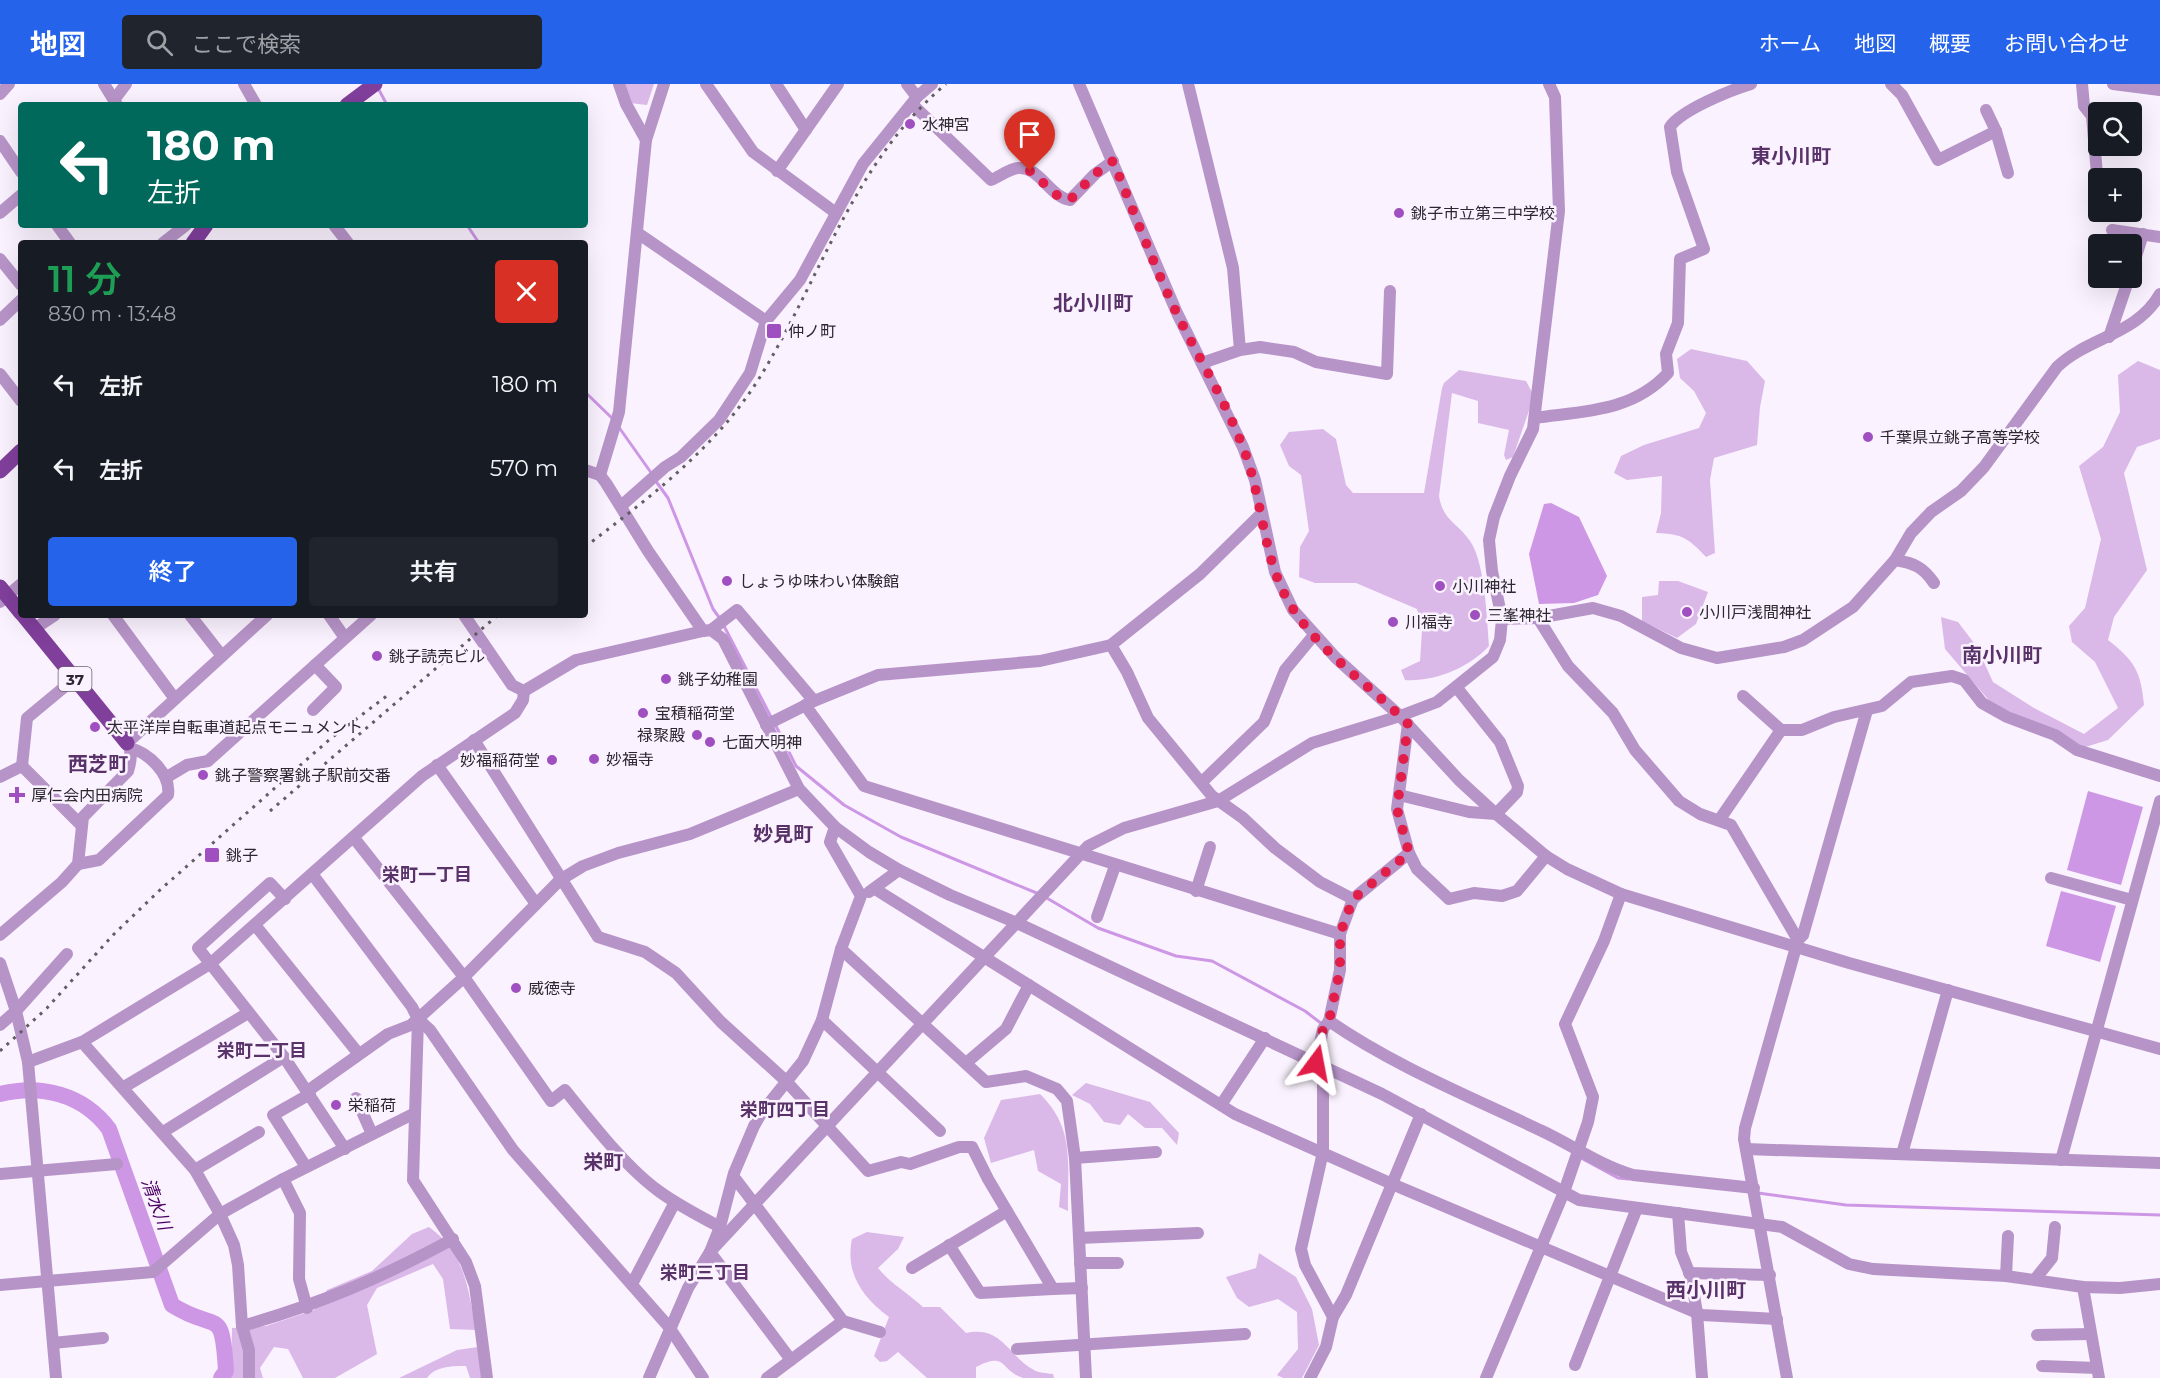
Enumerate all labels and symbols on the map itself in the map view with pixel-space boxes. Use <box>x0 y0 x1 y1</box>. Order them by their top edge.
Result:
pin <box>1004 109 1055 171</box>
place label: 水神宮 <box>922 115 970 134</box>
marker: 水神宮 <box>903 117 917 131</box>
district label: 東小川町 <box>1751 144 1831 168</box>
place label: 銚子市立第三中学校 <box>1411 204 1555 223</box>
marker: 銚子市立第三中学校 <box>1392 206 1406 220</box>
district label: 北小川町 <box>1053 291 1133 315</box>
marker: 仲ノ町 <box>765 322 783 340</box>
place label: 仲ノ町 <box>788 322 836 341</box>
place label: 千葉県立銚子高等学校 <box>1880 428 2040 447</box>
marker: 千葉県立銚子高等学校 <box>1861 430 1875 444</box>
place label: しょうゆ味わい体験館 <box>739 572 899 591</box>
marker: しょうゆ味わい体験館 <box>720 574 734 588</box>
place label: 小川神社 <box>1452 577 1516 596</box>
marker: 小川神社 <box>1433 579 1447 593</box>
place label: 小川戸浅間神社 <box>1699 603 1811 622</box>
marker: 小川戸浅間神社 <box>1680 605 1694 619</box>
place label: 三峯神社 <box>1487 606 1551 625</box>
marker: 三峯神社 <box>1468 608 1482 622</box>
place label: 川福寺 <box>1405 613 1453 632</box>
marker: 川福寺 <box>1386 615 1400 629</box>
district label: 南小川町 <box>1962 643 2042 667</box>
place label: 銚子読売ビル <box>389 647 485 666</box>
marker: 銚子読売ビル <box>370 649 384 663</box>
road number: 37 <box>58 667 92 691</box>
place label: 銚子幼稚園 <box>678 670 758 689</box>
marker: 銚子幼稚園 <box>659 672 673 686</box>
place label: 宝積稲荷堂 <box>655 704 735 723</box>
marker: 宝積稲荷堂 <box>636 706 650 720</box>
place label: 太平洋岸自転車道起点モニュメント <box>107 718 363 737</box>
marker: 太平洋岸自転車道起点モニュメント <box>88 720 102 734</box>
place label: 禄聚殿 <box>637 726 685 745</box>
marker: 禄聚殿 <box>690 728 704 742</box>
place label: 七面大明神 <box>722 733 802 752</box>
marker: 七面大明神 <box>703 735 717 749</box>
place label: 妙福寺 <box>606 750 654 769</box>
place label: 妙福稲荷堂 <box>460 751 540 770</box>
district label: 西芝町 <box>68 752 128 776</box>
marker: 妙福寺 <box>587 752 601 766</box>
marker: 妙福稲荷堂 <box>545 753 559 767</box>
place label: 銚子警察署銚子駅前交番 <box>215 766 391 785</box>
marker: 銚子警察署銚子駅前交番 <box>196 768 210 782</box>
marker: 厚仁会内田病院 <box>8 786 26 804</box>
place label: 厚仁会内田病院 <box>31 786 143 805</box>
district label: 妙見町 <box>753 822 813 846</box>
marker: 銚子 <box>203 846 221 864</box>
place label: 銚子 <box>226 846 258 865</box>
district label: 栄町一丁目 <box>382 864 472 886</box>
place label: 威徳寺 <box>528 979 576 998</box>
marker: 威徳寺 <box>509 981 523 995</box>
position arrow <box>1284 1031 1348 1095</box>
district label: 栄町二丁目 <box>217 1040 307 1062</box>
place label: 栄稲荷 <box>348 1096 396 1115</box>
marker: 栄稲荷 <box>329 1098 343 1112</box>
district label: 栄町四丁目 <box>740 1099 830 1121</box>
district label: 栄町 <box>583 1150 623 1174</box>
water label: 清水川 <box>136 1175 176 1235</box>
district label: 栄町三丁目 <box>660 1262 750 1284</box>
district label: 西小川町 <box>1666 1278 1746 1302</box>

